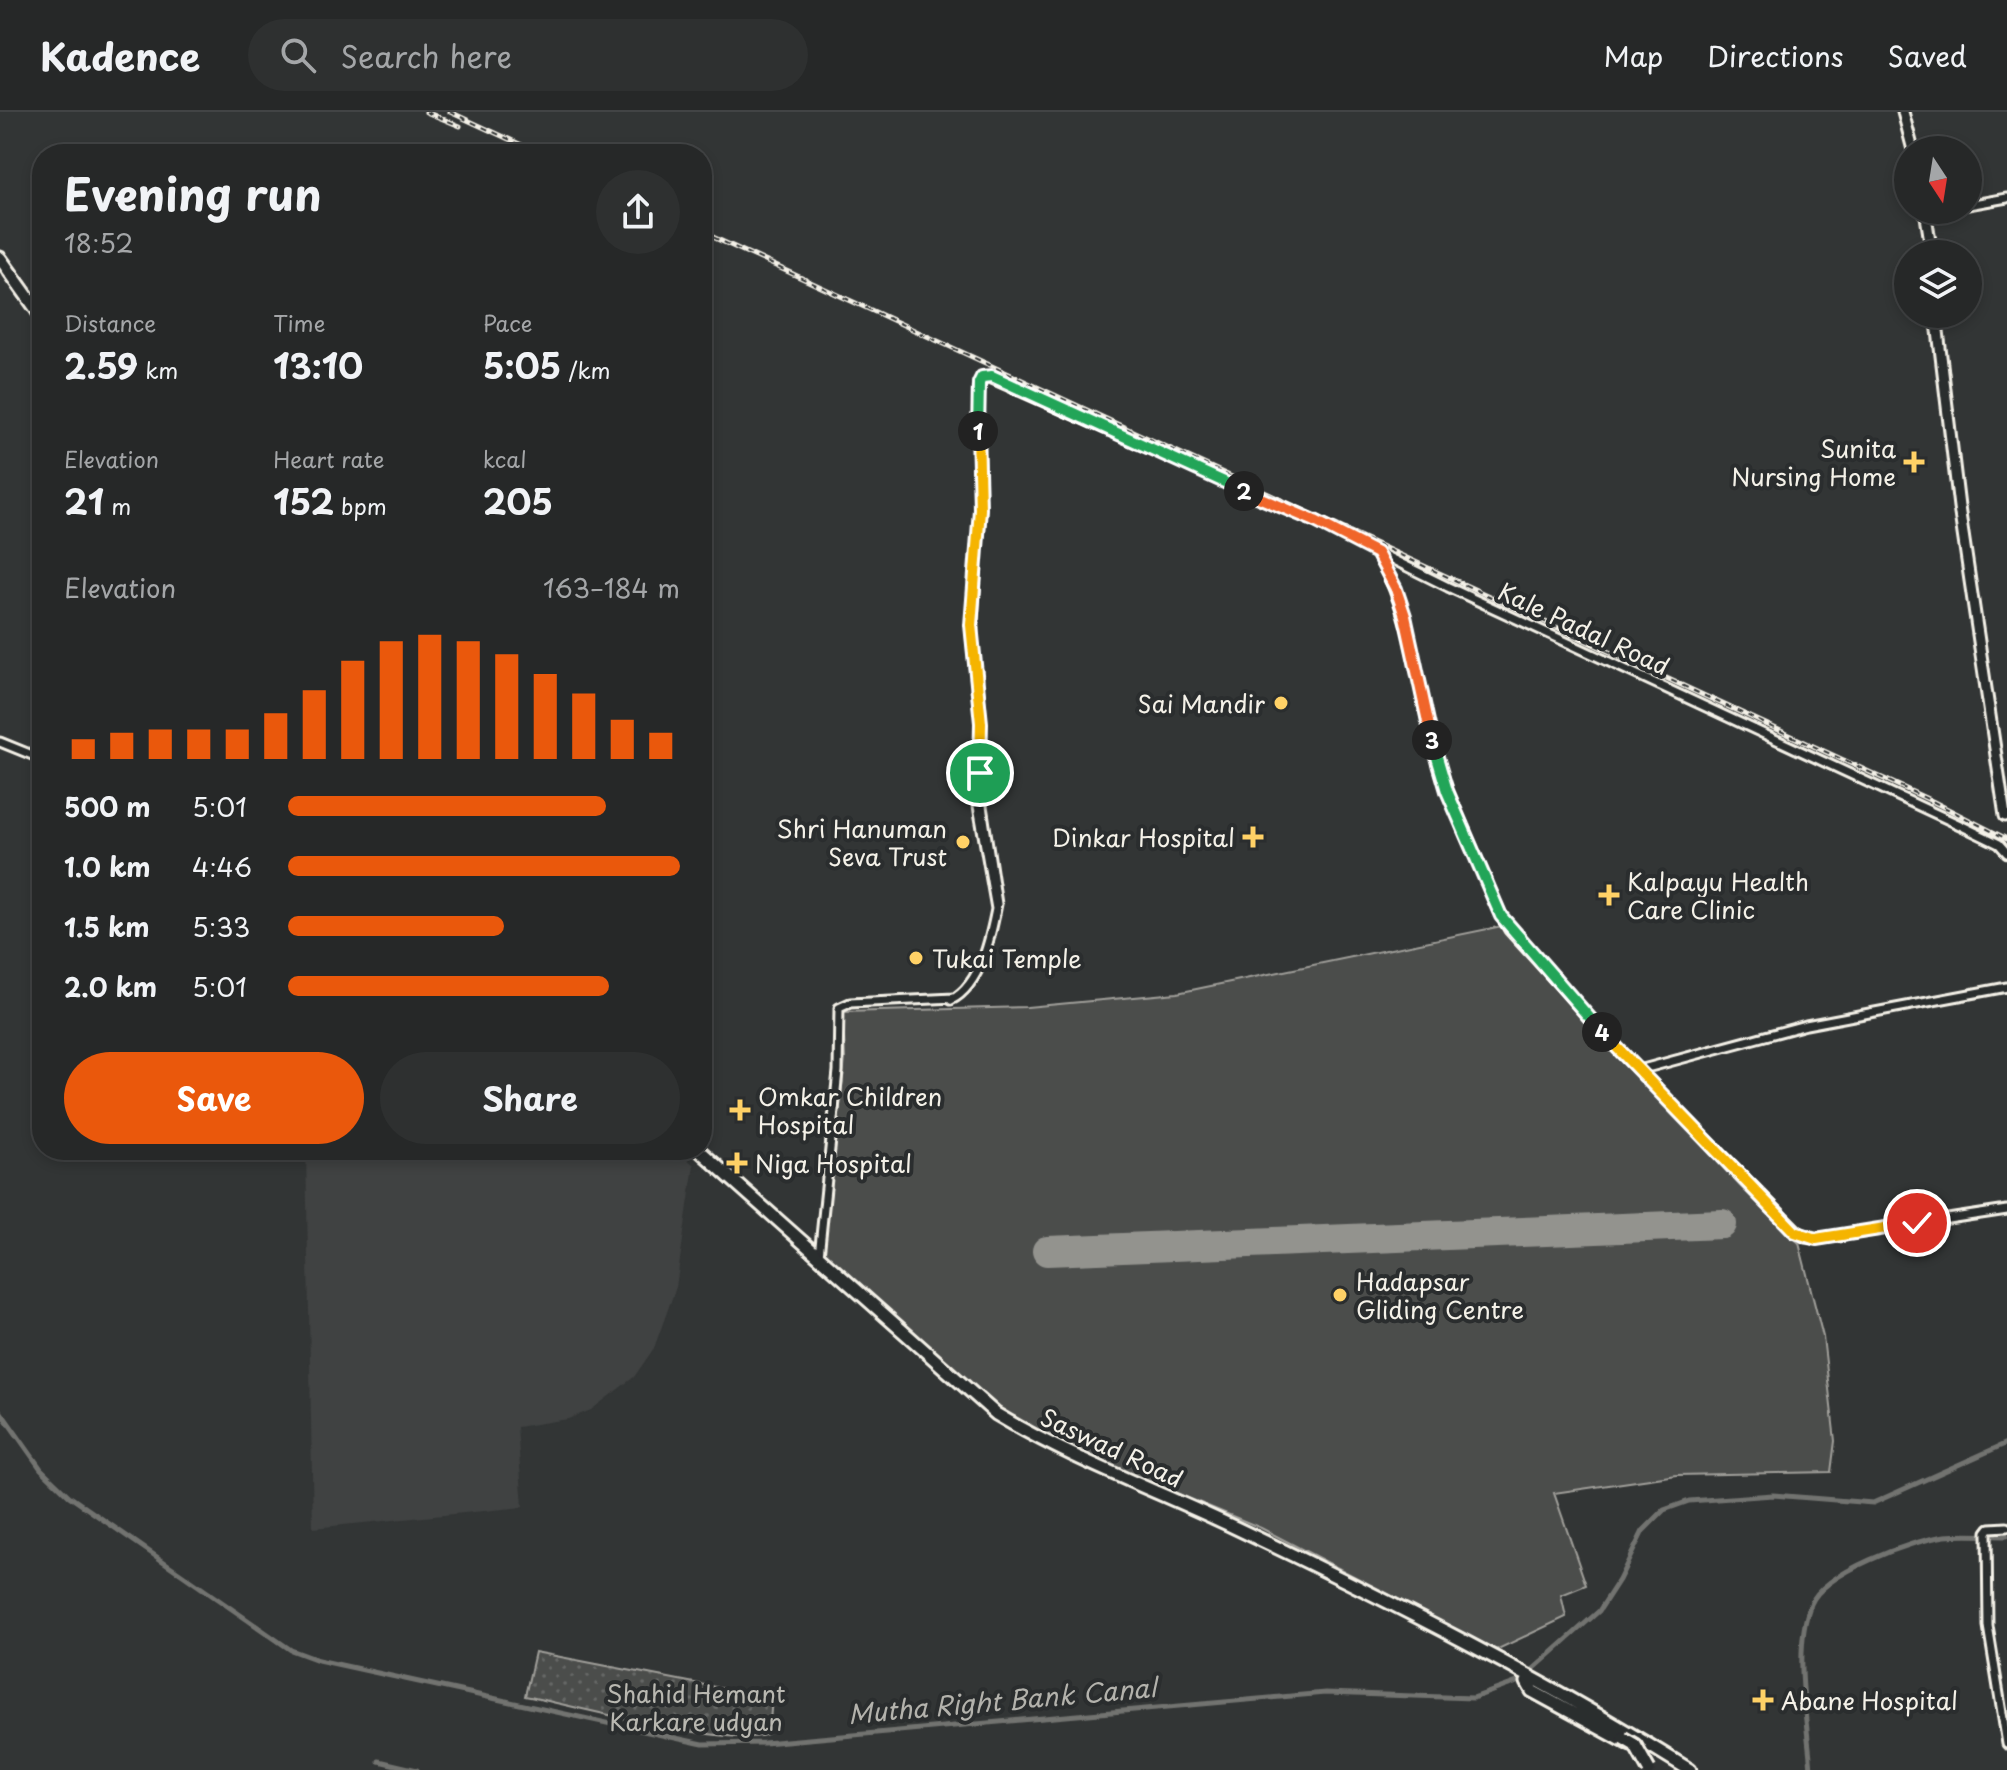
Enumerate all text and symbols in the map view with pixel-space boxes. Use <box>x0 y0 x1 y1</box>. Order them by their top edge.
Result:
search box <box>248 19 808 91</box>
text: Kadence <box>40 27 200 84</box>
icon: search <box>276 33 320 77</box>
text: Search here <box>340 33 512 78</box>
text: Map <box>1604 34 1663 77</box>
text: Directions <box>1707 34 1844 77</box>
text: Saved <box>1888 34 1967 77</box>
north arrow <box>1894 136 1982 224</box>
map controls <box>1894 136 1982 328</box>
text: Evening run <box>64 160 322 226</box>
button: share <box>596 170 680 254</box>
text: 18:52 <box>64 223 134 262</box>
button: layers <box>1894 240 1982 328</box>
text: Distance <box>64 306 156 339</box>
text: Time <box>273 306 325 339</box>
text: Pace <box>483 306 532 339</box>
text: 2.59 <box>64 339 138 391</box>
text: 13:10 <box>273 339 363 391</box>
text: 5:05 <box>483 339 561 391</box>
text: km <box>138 353 178 386</box>
text: /km <box>561 353 611 386</box>
pin: 1 <box>958 411 998 451</box>
text: 1 <box>973 414 983 447</box>
place label: Sunita Nursing Home <box>1731 430 1896 494</box>
text: Elevation <box>64 442 159 475</box>
text: Heart rate <box>273 442 384 475</box>
text: kcal <box>483 442 527 475</box>
marker: Sunita Nursing Home <box>1903 451 1925 473</box>
pin: 2 <box>1224 471 1264 511</box>
text: 2 <box>1236 474 1252 507</box>
text: 21 <box>64 475 104 527</box>
text: 152 <box>273 475 334 527</box>
text: 205 <box>483 475 553 527</box>
text: m <box>104 489 131 522</box>
text: bpm <box>334 489 387 522</box>
text: Elevation <box>64 568 176 607</box>
text: 163–184 m <box>543 568 680 607</box>
street label: Kale Padal Road <box>1492 572 1676 684</box>
place label: Sai Mandir <box>1138 685 1265 721</box>
marker: Sai Mandir <box>1272 694 1290 712</box>
pin: 3 <box>1412 720 1452 760</box>
text: 3 <box>1425 723 1439 756</box>
pin <box>946 739 1014 807</box>
icon: arrive <box>958 751 1002 795</box>
text: 500 m <box>64 787 150 826</box>
text: 5:01 <box>192 787 247 826</box>
place label: Shri Hanuman Seva Trust <box>777 810 947 874</box>
place label: Dinkar Hospital <box>1052 819 1235 855</box>
marker: Dinkar Hospital <box>1242 826 1264 848</box>
marker: Shri Hanuman Seva Trust <box>954 833 972 851</box>
text: 1.0 km <box>64 847 151 886</box>
text: 4:46 <box>192 847 252 886</box>
place label: Kalpayu Health Care Clinic <box>1627 863 1809 927</box>
marker: Kalpayu Health Care Clinic <box>1598 884 1620 906</box>
text: 1.5 km <box>64 907 150 946</box>
text: 5:33 <box>192 907 250 946</box>
place label: Tukai Temple <box>932 940 1082 976</box>
marker: Tukai Temple <box>907 949 925 967</box>
text: 2.0 km <box>64 967 157 1006</box>
text: 5:01 <box>192 967 247 1006</box>
pin: 4 <box>1582 1012 1622 1052</box>
text: 4 <box>1595 1015 1609 1048</box>
button: Save <box>64 1052 364 1144</box>
button: Share <box>380 1052 680 1144</box>
place label: Omkar Children Hospital <box>758 1078 942 1142</box>
marker: Omkar Children Hospital <box>729 1099 751 1121</box>
place label: Niga Hospital <box>755 1145 912 1181</box>
marker: Niga Hospital <box>726 1152 748 1174</box>
pin <box>1883 1189 1951 1257</box>
icon: check <box>1895 1201 1939 1245</box>
place label: Hadapsar Gliding Centre <box>1356 1263 1524 1327</box>
marker: Hadapsar Gliding Centre <box>1331 1286 1349 1304</box>
street label: Saswad Road <box>1035 1398 1189 1496</box>
water label: Mutha Right Bank Canal <box>846 1667 1162 1733</box>
park label: Shahid Hemant Karkare udyan <box>606 1675 786 1739</box>
place label: Abane Hospital <box>1781 1682 1958 1718</box>
marker: Abane Hospital <box>1752 1689 1774 1711</box>

